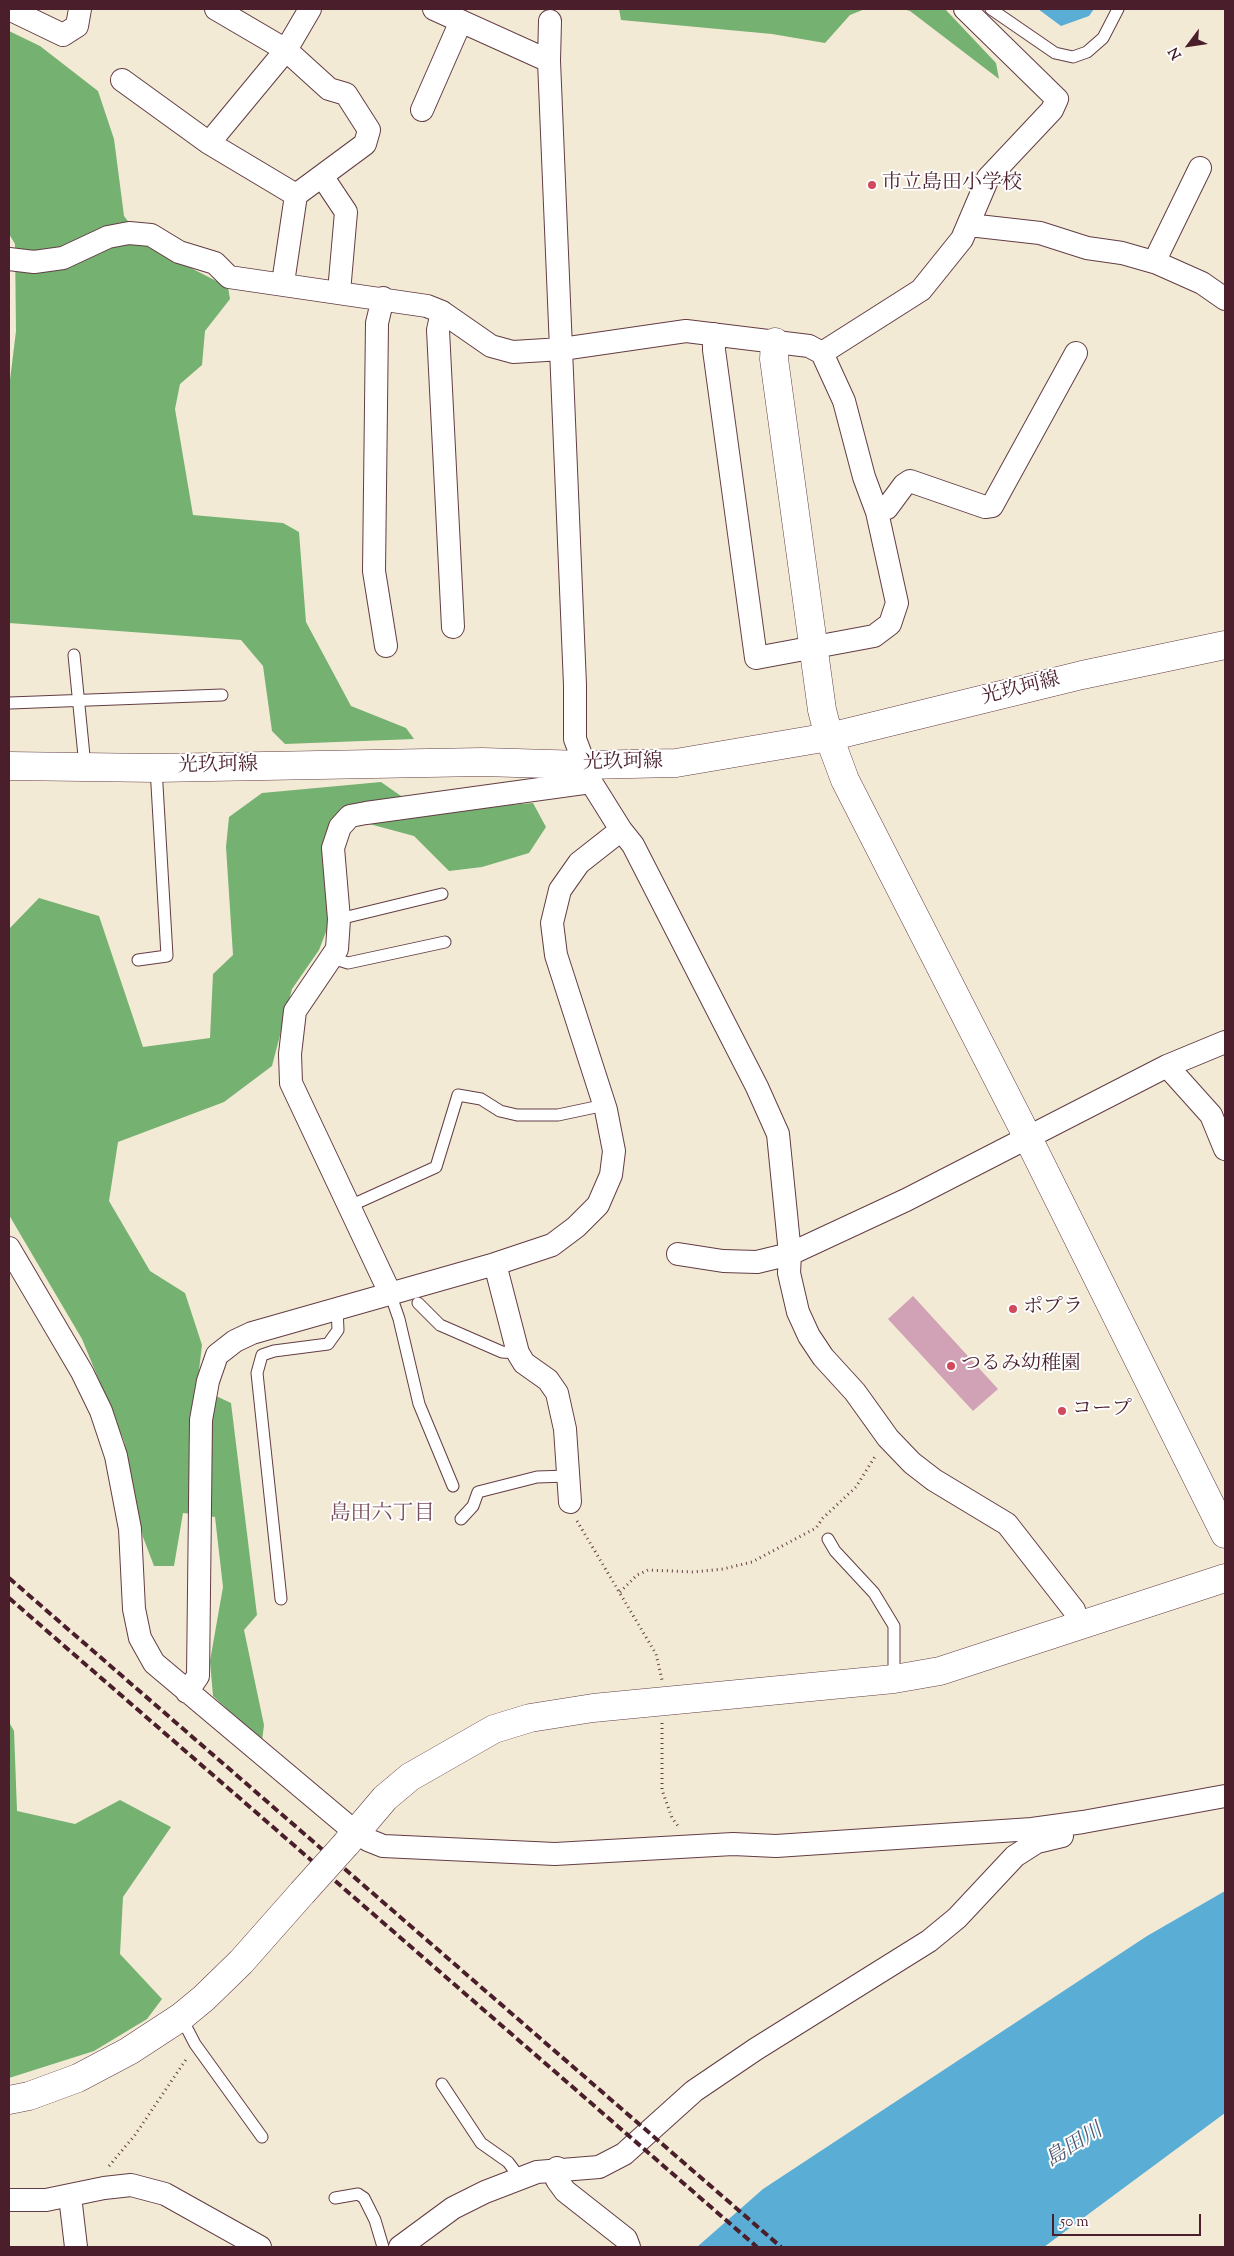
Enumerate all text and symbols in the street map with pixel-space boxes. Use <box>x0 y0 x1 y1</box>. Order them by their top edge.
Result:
north arrow <box>1164 20 1214 70</box>
text: N <box>1165 43 1188 63</box>
place label: 市立島田小学校 <box>882 173 1022 197</box>
marker: 市立島田小学校 <box>866 179 878 191</box>
street label: 光玖珂線 <box>979 669 1063 711</box>
street label: 光玖珂線 <box>583 751 663 777</box>
street label: 光玖珂線 <box>178 754 258 780</box>
place label: ポプラ <box>1023 1297 1083 1321</box>
marker: ポプラ <box>1007 1303 1019 1315</box>
place label: つるみ幼稚園 <box>961 1354 1081 1378</box>
marker: つるみ幼稚園 <box>945 1360 957 1372</box>
place label: コープ <box>1072 1399 1132 1423</box>
marker: コープ <box>1056 1405 1068 1417</box>
district label: 島田六丁目 <box>330 1502 434 1528</box>
water label: 島田川 <box>1042 2120 1108 2174</box>
scale bar <box>1054 2204 1203 2236</box>
text: 50 m <box>1060 2212 1089 2233</box>

